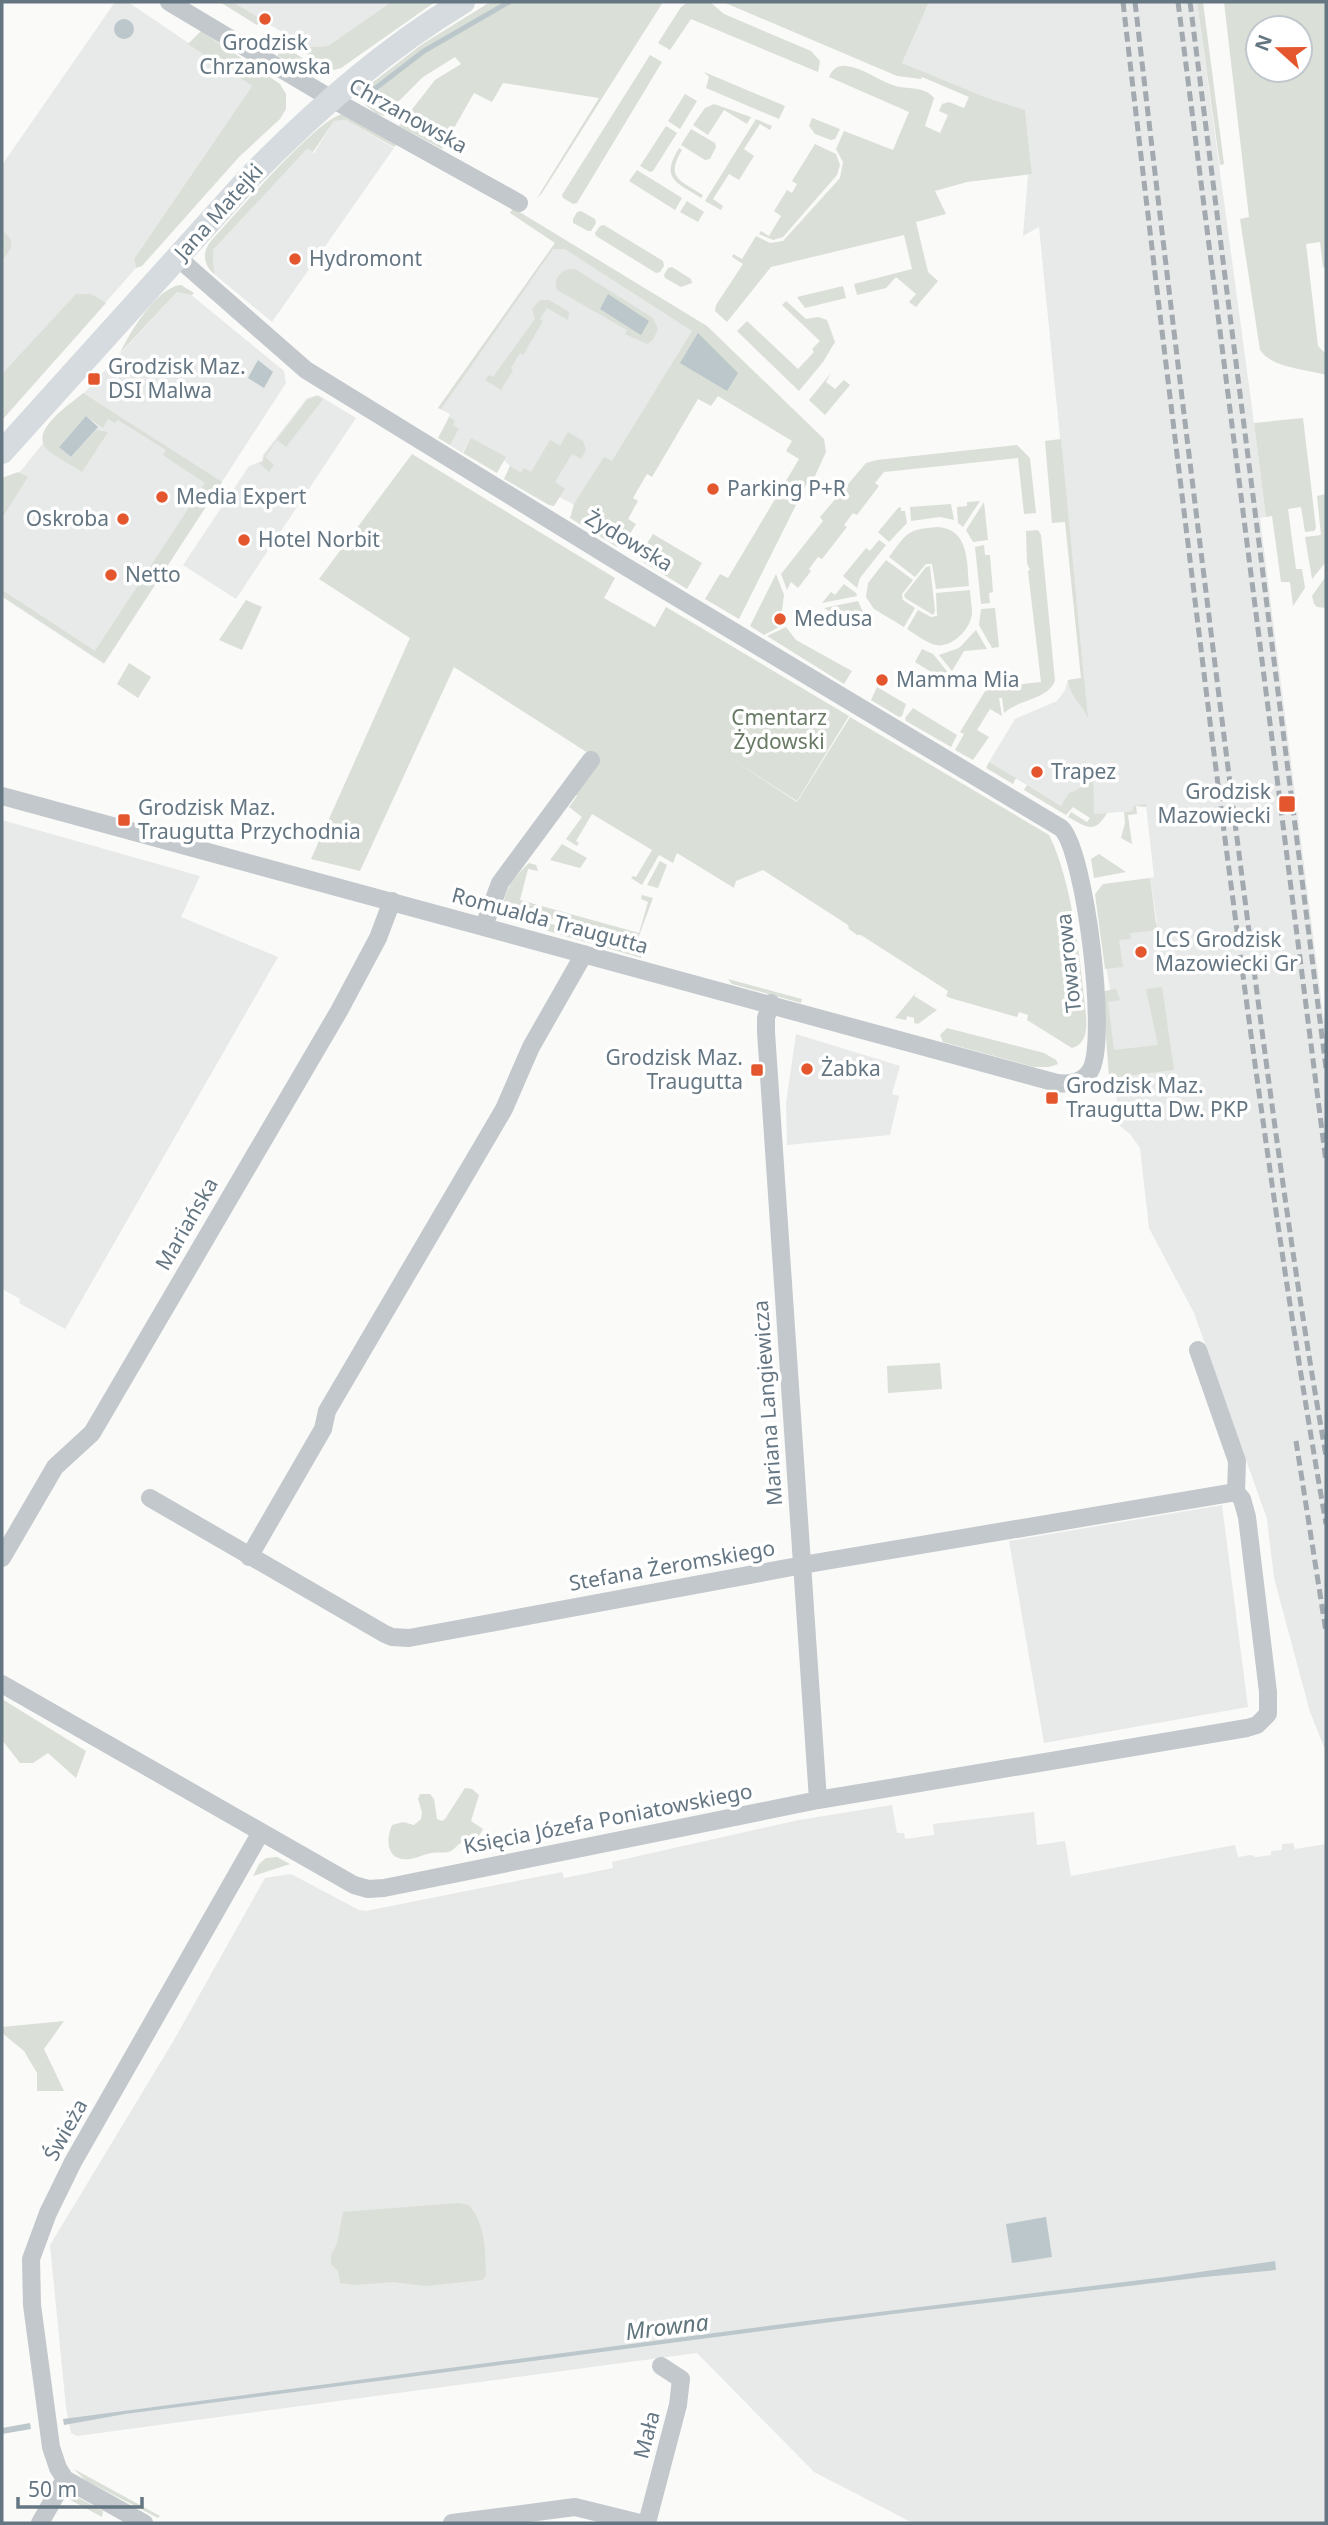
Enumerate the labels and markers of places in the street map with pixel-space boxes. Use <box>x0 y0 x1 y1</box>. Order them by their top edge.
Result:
marker: Grodzisk Chrzanowska <box>257 11 273 27</box>
place label: Grodzisk Chrzanowska <box>199 28 331 80</box>
place label: Hydromont <box>309 244 422 272</box>
marker: Hydromont <box>287 251 303 267</box>
place label: Grodzisk Maz. DSI Malwa <box>108 352 246 404</box>
marker: Grodzisk Maz. DSI Malwa <box>86 371 102 387</box>
place label: Parking P+R <box>727 474 846 502</box>
marker: Parking P+R <box>705 481 721 497</box>
place label: Media Expert <box>176 482 307 510</box>
marker: Media Expert <box>154 489 170 505</box>
place label: Oskroba <box>26 504 109 532</box>
marker: Oskroba <box>115 511 131 527</box>
place label: Hotel Norbit <box>258 525 380 553</box>
marker: Hotel Norbit <box>236 532 252 548</box>
place label: Netto <box>125 560 181 588</box>
marker: Netto <box>103 567 119 583</box>
place label: Medusa <box>794 604 873 632</box>
marker: Medusa <box>772 611 788 627</box>
place label: Mamma Mia <box>896 665 1020 693</box>
marker: Mamma Mia <box>874 672 890 688</box>
place label: Trapez <box>1051 757 1116 785</box>
marker: Trapez <box>1029 764 1045 780</box>
place label: Grodzisk Mazowiecki <box>1158 777 1272 829</box>
place label: Grodzisk Maz. Traugutta Przychodnia <box>138 793 361 845</box>
marker: Grodzisk Mazowiecki <box>1277 794 1297 814</box>
marker: Grodzisk Maz. Traugutta Przychodnia <box>116 812 132 828</box>
place label: LCS Grodzisk Mazowiecki Gr <box>1155 925 1298 977</box>
marker: LCS Grodzisk Mazowiecki Gr <box>1133 944 1149 960</box>
place label: Grodzisk Maz. Traugutta <box>605 1043 743 1095</box>
place label: Żabka <box>821 1054 881 1082</box>
marker: Żabka <box>799 1061 815 1077</box>
marker: Grodzisk Maz. Traugutta <box>749 1062 765 1078</box>
place label: Grodzisk Maz. Traugutta Dw. PKP <box>1066 1071 1248 1123</box>
marker: Grodzisk Maz. Traugutta Dw. PKP <box>1044 1090 1060 1106</box>

